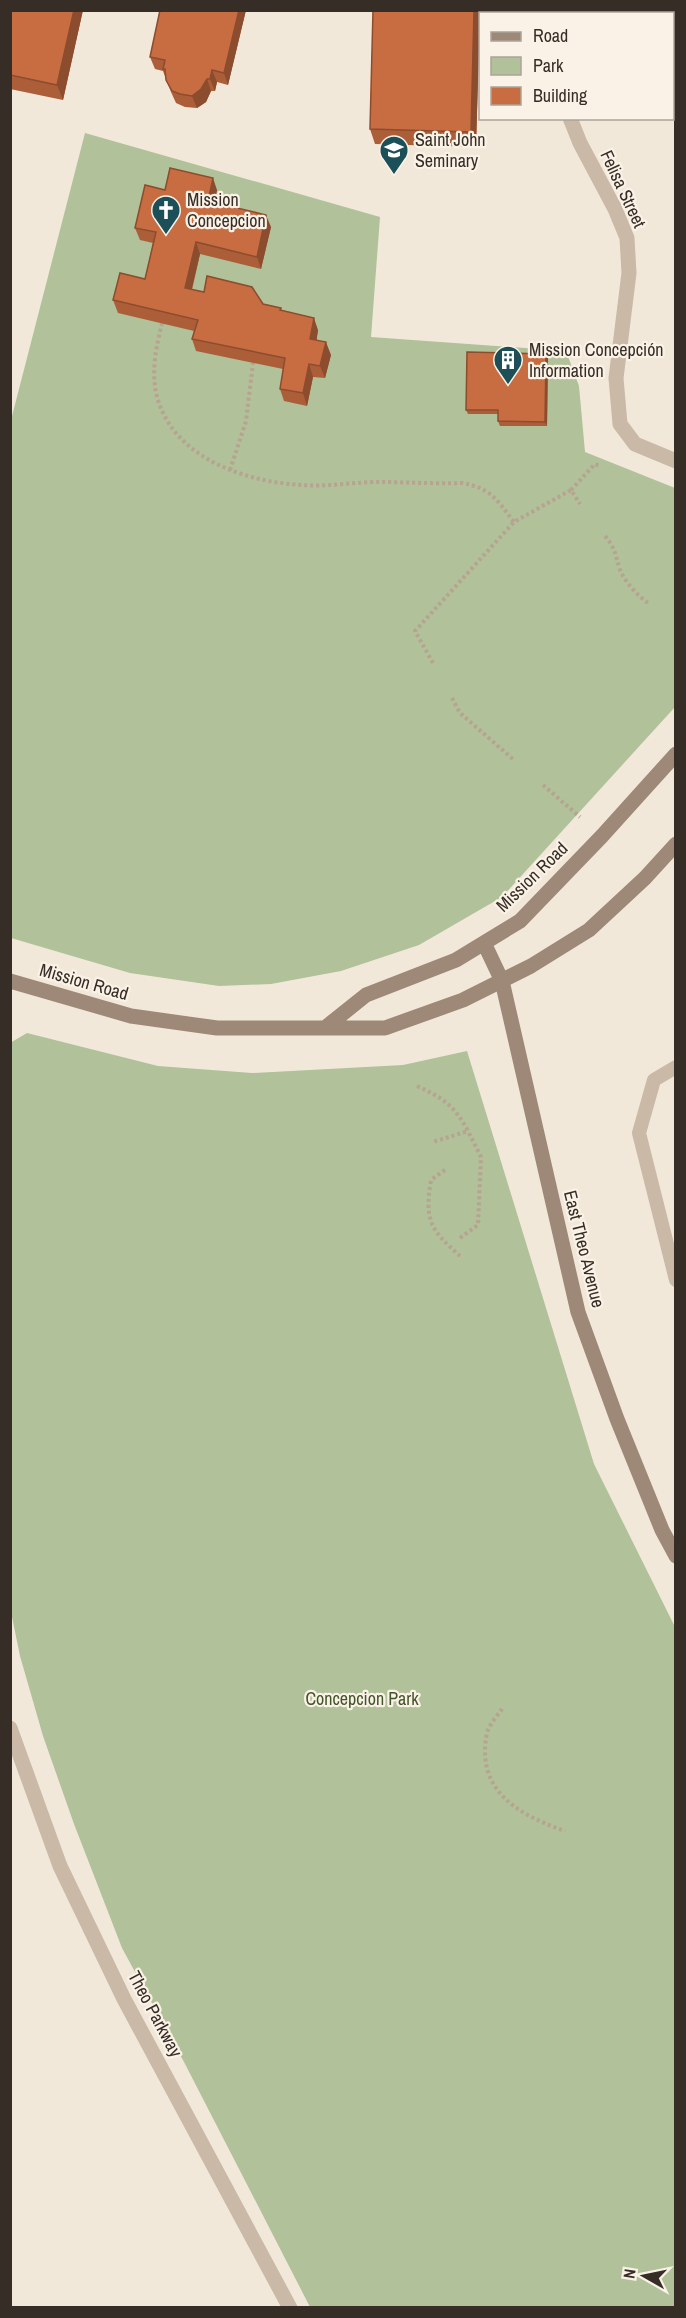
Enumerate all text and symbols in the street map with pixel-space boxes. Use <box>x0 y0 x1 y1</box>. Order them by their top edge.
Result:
legend <box>479 12 674 120</box>
text: Road <box>533 23 568 48</box>
text: Park <box>533 53 564 78</box>
text: Building <box>533 83 588 108</box>
place label: Saint John Seminary <box>415 127 486 173</box>
school or university icon: Saint John Seminary <box>378 134 410 176</box>
street label: Felisa Street <box>595 146 652 232</box>
place label: Mission Concepcion <box>187 187 266 233</box>
church icon: Mission Concepcion <box>150 194 182 236</box>
place label: Mission Concepción Information <box>529 337 664 383</box>
building icon: Mission Concepción Information <box>492 344 524 386</box>
street label: Mission Road <box>490 836 573 917</box>
street label: Mission Road <box>37 957 131 1006</box>
street label: East Theo Avenue <box>558 1188 611 1310</box>
park label: Concepcion Park <box>305 1686 419 1711</box>
street label: Theo Parkway <box>122 1966 189 2062</box>
north arrow <box>614 2246 674 2306</box>
text: N <box>618 2267 641 2280</box>

